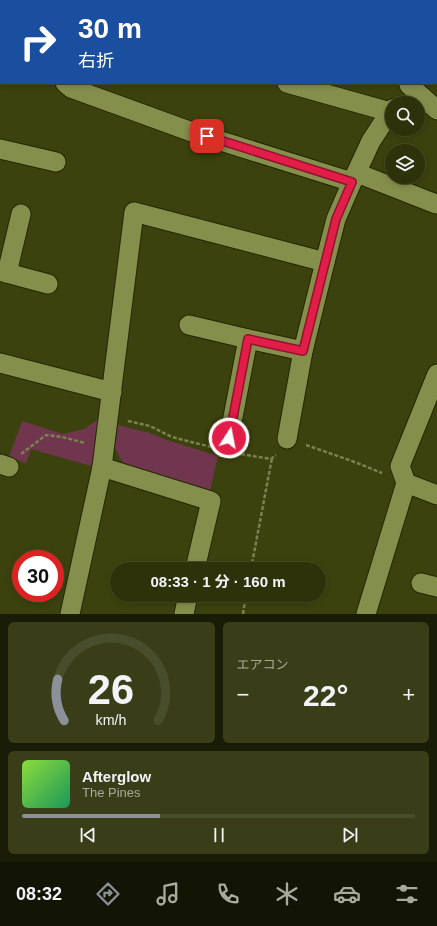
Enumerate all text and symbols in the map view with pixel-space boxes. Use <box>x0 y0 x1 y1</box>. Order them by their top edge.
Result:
text: 30 m <box>78 13 142 44</box>
icon: right <box>12 16 64 68</box>
text: 右折 <box>78 51 114 71</box>
map controls <box>385 96 425 184</box>
button: search <box>385 96 425 136</box>
pin <box>190 119 224 153</box>
icon: arrive <box>196 125 218 147</box>
button: layers <box>385 144 425 184</box>
position arrow <box>208 417 250 459</box>
speed limit sign: 30 <box>12 550 64 602</box>
text: 08:33 · 1 分 · 160 m <box>150 573 286 590</box>
text: エアコン <box>237 657 289 672</box>
text: 26 <box>88 665 134 712</box>
text: 22° <box>303 679 348 712</box>
text: − <box>237 682 249 707</box>
text: + <box>402 682 415 707</box>
text: km/h <box>96 711 127 727</box>
text: Afterglow <box>82 768 151 785</box>
text: The Pines <box>82 785 141 800</box>
icon: previous <box>77 824 99 846</box>
icon: pause <box>208 824 230 846</box>
icon: next <box>339 824 361 846</box>
icon: directions <box>94 880 122 908</box>
icon: music <box>154 880 182 908</box>
icon: phone <box>214 880 242 908</box>
icon: climate <box>273 880 301 908</box>
icon: car <box>333 880 361 908</box>
icon: filters <box>393 880 421 908</box>
text: 08:32 <box>16 884 62 904</box>

